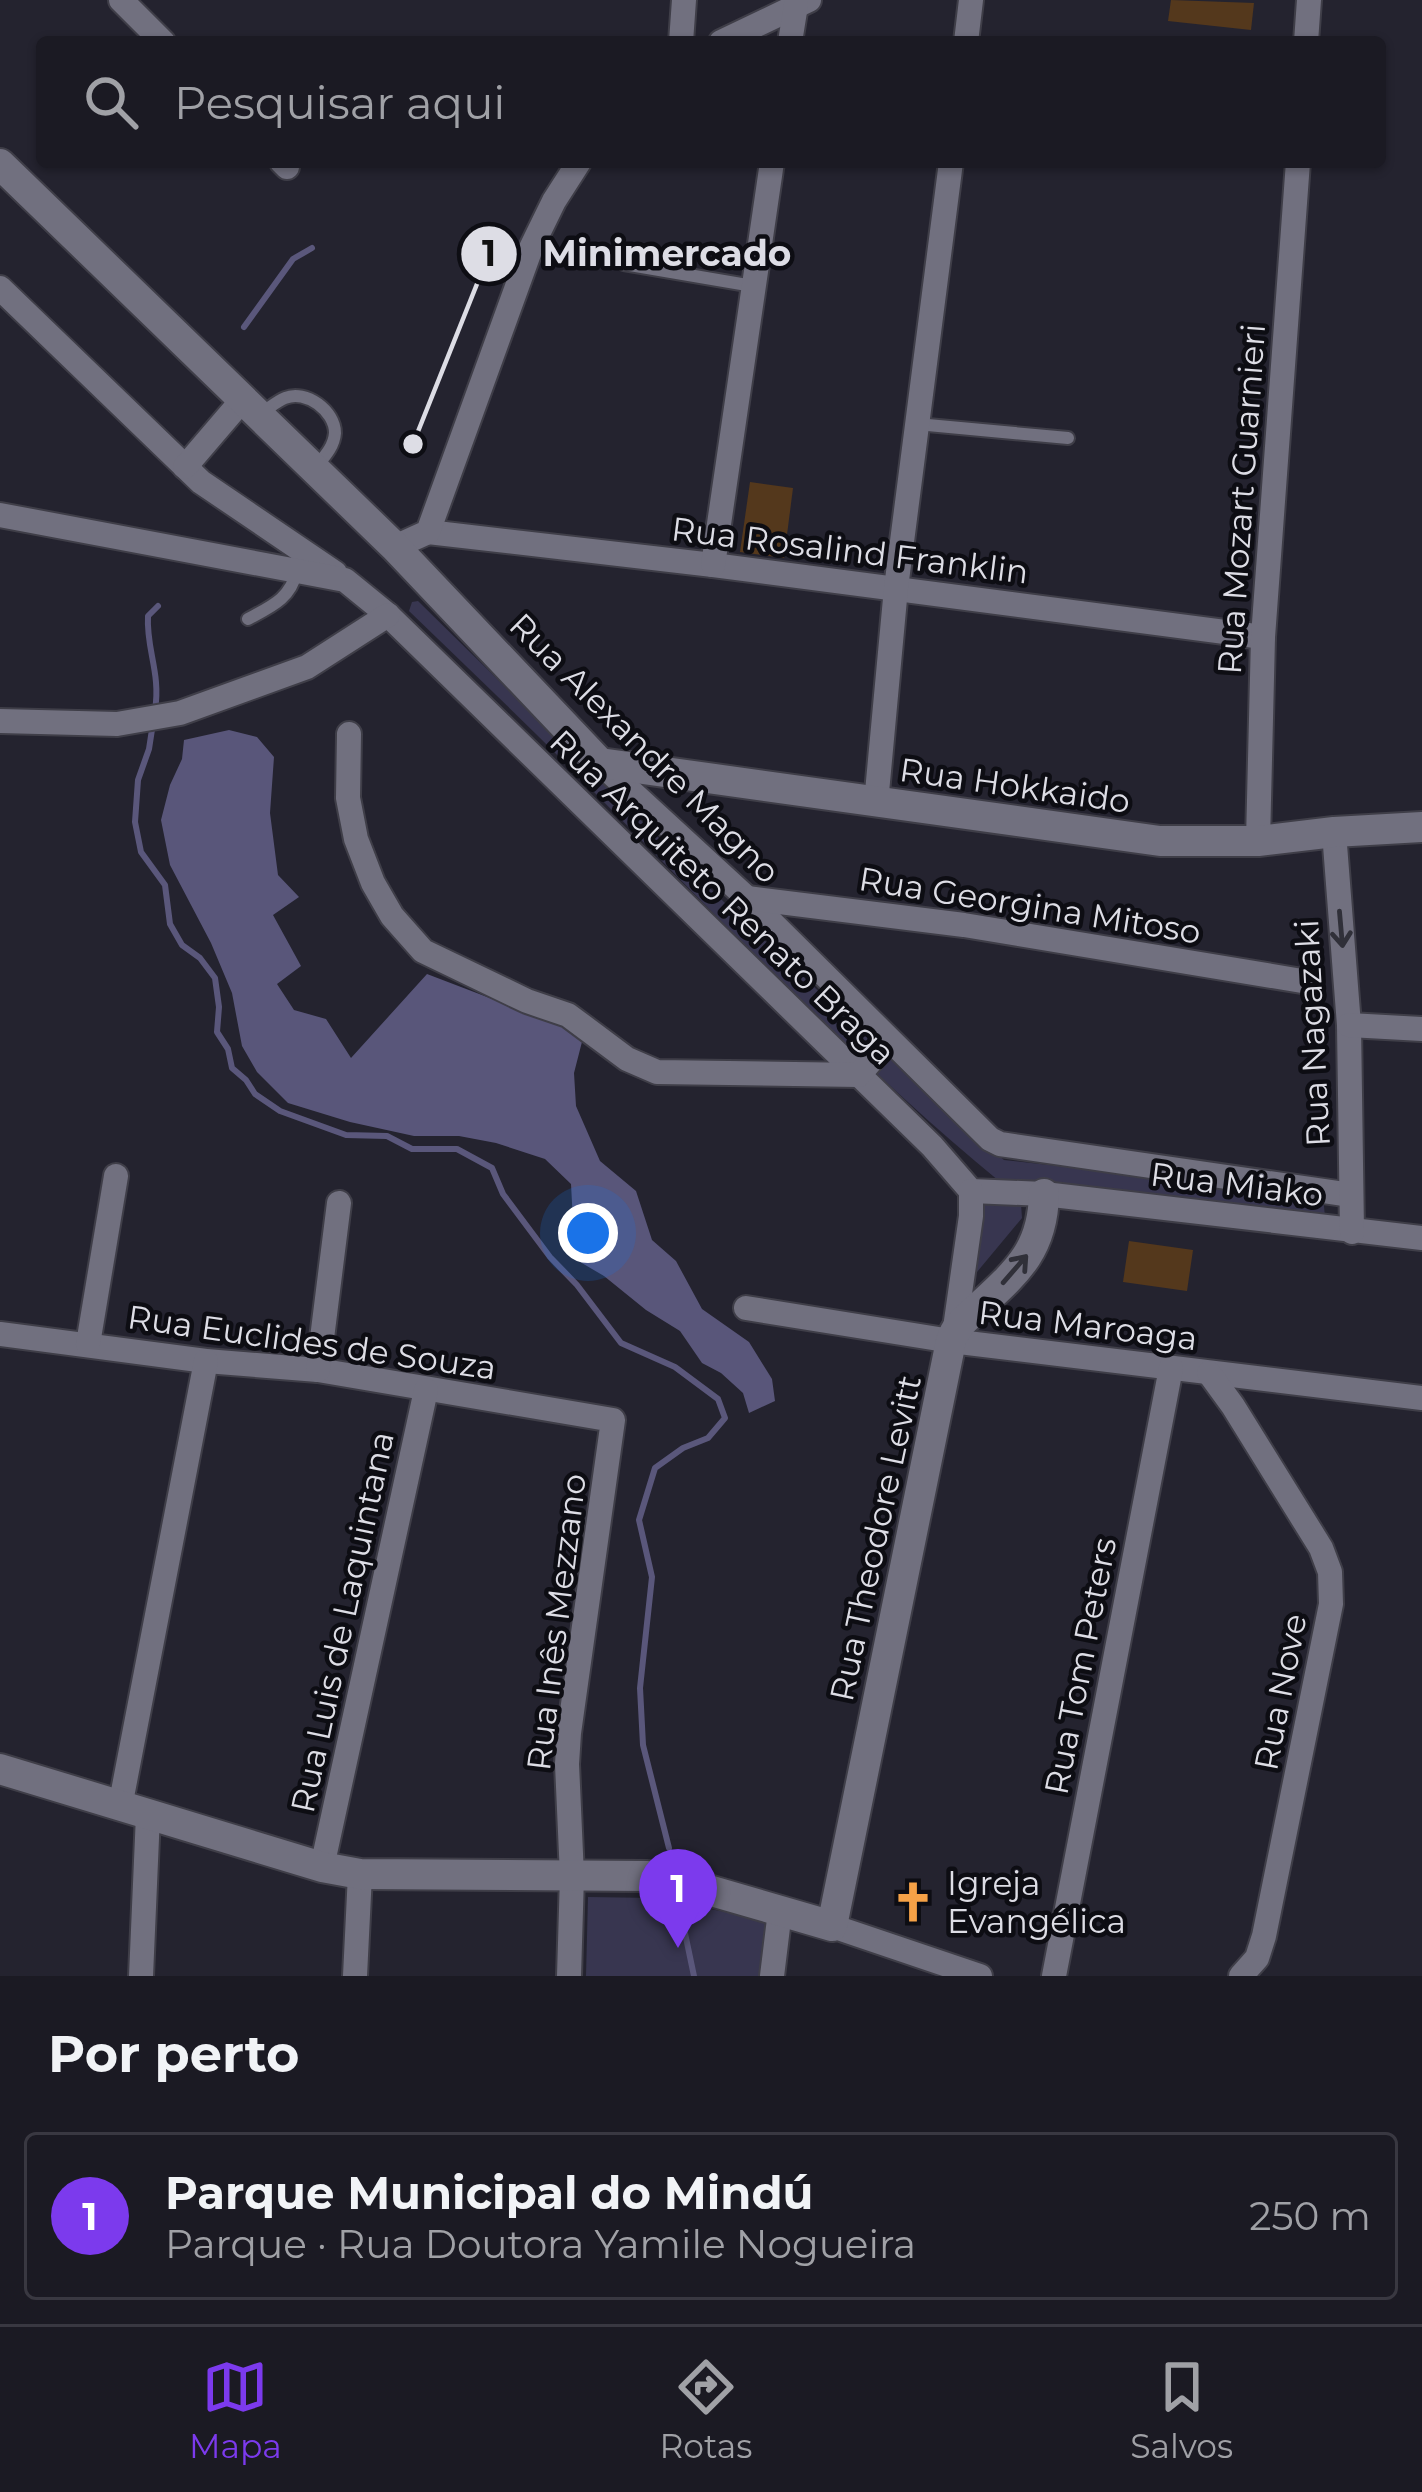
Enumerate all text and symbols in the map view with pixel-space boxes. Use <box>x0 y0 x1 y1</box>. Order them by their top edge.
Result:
search box <box>36 36 1386 168</box>
icon: search <box>78 69 144 135</box>
text: Pesquisar aqui <box>174 75 505 130</box>
callout: Minimercado <box>459 218 816 290</box>
text: 1 <box>482 231 496 275</box>
text: Minimercado <box>543 231 791 275</box>
street label: Rua Mozart Guarnieri <box>1209 322 1273 676</box>
street label: Rua Rosalind Franklin <box>669 508 1031 592</box>
street label: Rua Alexandre Magno <box>502 605 788 891</box>
street label: Rua Arquiteto Renato Braga <box>542 721 904 1073</box>
street label: Rua Hokkaido <box>897 749 1133 821</box>
street label: Rua Georgina Mitoso <box>856 858 1204 952</box>
one-way arrow <box>1330 908 1353 947</box>
street label: Rua Nagazaki <box>1286 918 1338 1148</box>
street label: Rua Miako <box>1148 1154 1326 1214</box>
your location <box>558 1203 618 1263</box>
one-way arrow <box>1001 1254 1028 1285</box>
street label: Rua Maroaga <box>976 1292 1200 1358</box>
street label: Rua Euclides de Souza <box>125 1296 499 1388</box>
street label: Rua Theodore Levitt <box>821 1371 929 1705</box>
street label: Rua Luis de Laquintana <box>282 1428 402 1816</box>
street label: Rua Inês Mezzano <box>518 1471 594 1773</box>
street label: Rua Tom Peters <box>1035 1534 1125 1798</box>
street label: Rua Nove <box>1245 1610 1315 1774</box>
pin: 1 <box>639 1849 717 1948</box>
place label: Igreja Evangélica <box>947 1863 1126 1941</box>
church icon: Igreja Evangélica <box>890 1879 936 1925</box>
text: Por perto <box>48 2023 299 2085</box>
text: Parque Municipal do Mindú <box>165 2165 814 2220</box>
text: 1 <box>82 2192 98 2240</box>
text: 250 m <box>1249 2192 1371 2240</box>
text: Parque · Rua Doutora Yamile Nogueira <box>165 2220 916 2268</box>
tab: Mapa <box>189 2354 282 2466</box>
tab: Rotas <box>660 2354 752 2466</box>
tab: Salvos <box>1130 2354 1233 2466</box>

